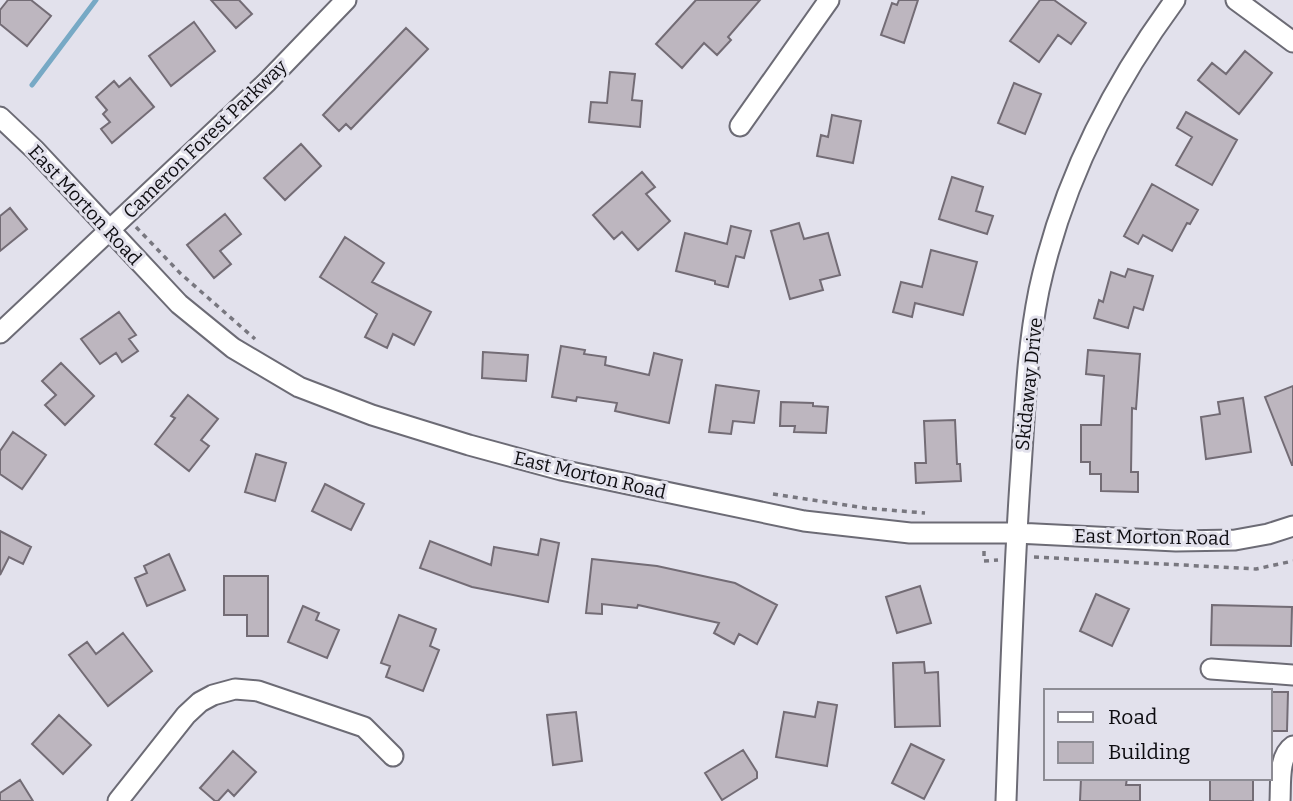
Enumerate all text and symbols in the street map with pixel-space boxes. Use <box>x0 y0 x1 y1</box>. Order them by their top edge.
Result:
street label: Cameron Forest Parkway <box>118 54 292 223</box>
street label: East Morton Road <box>24 140 146 270</box>
street label: Skidaway Drive <box>1011 316 1047 452</box>
street label: East Morton Road <box>512 446 668 504</box>
street label: East Morton Road <box>1074 524 1230 550</box>
legend <box>1044 689 1272 780</box>
text: Road <box>1108 704 1157 730</box>
text: Building <box>1108 739 1191 765</box>

